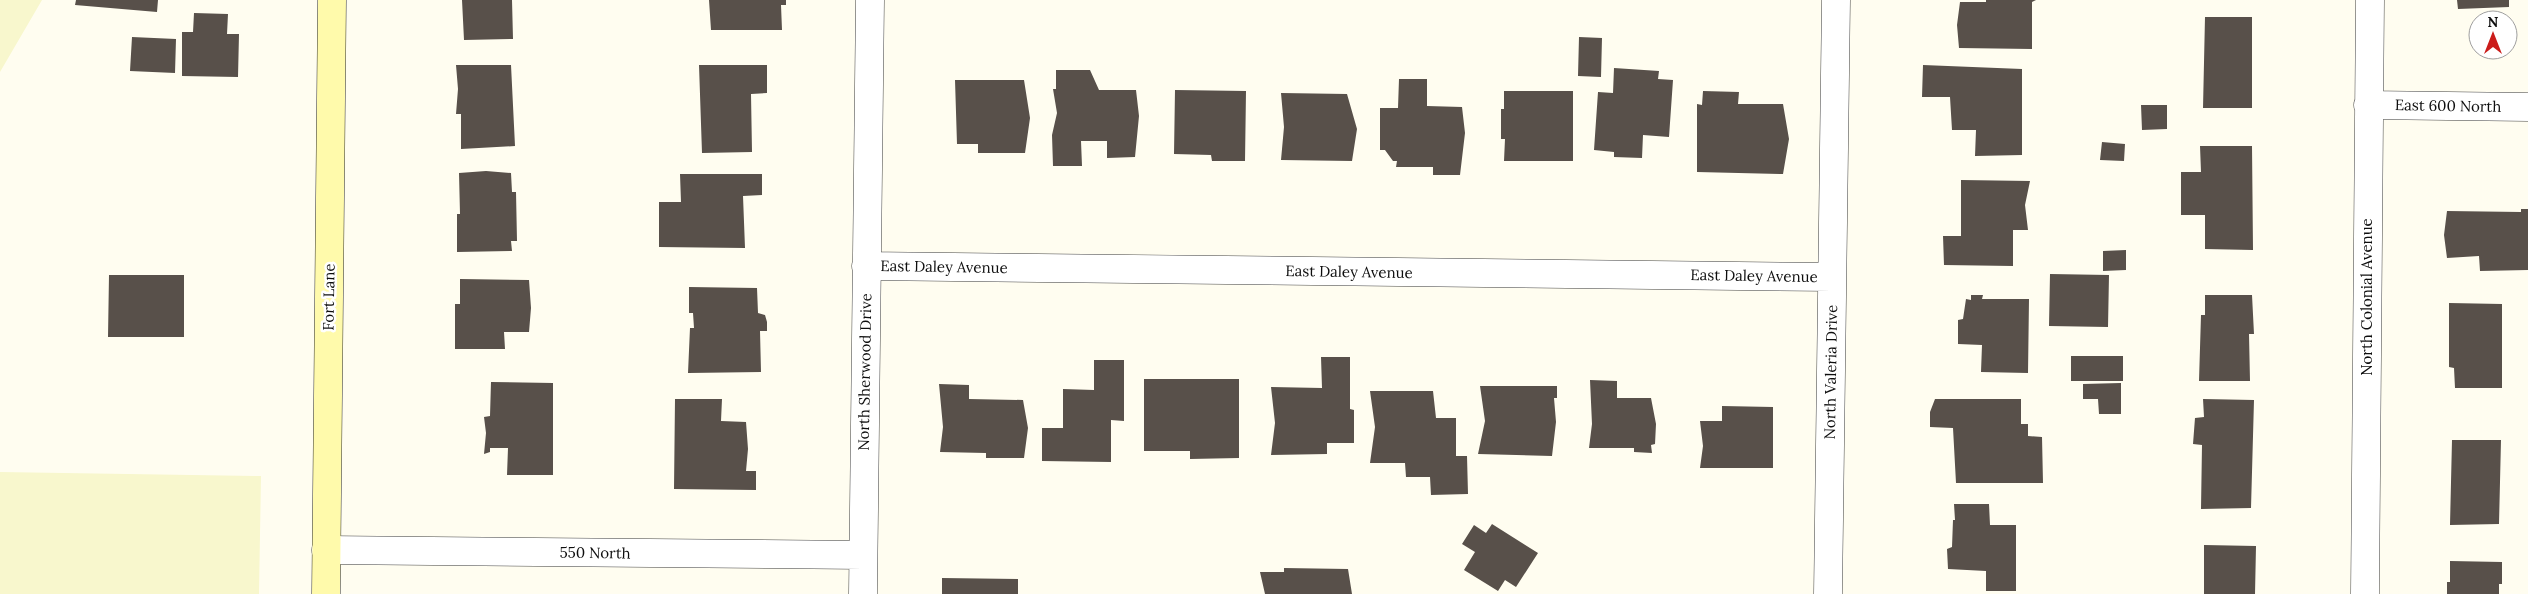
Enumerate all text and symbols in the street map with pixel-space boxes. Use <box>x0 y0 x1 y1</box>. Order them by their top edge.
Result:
north arrow <box>2468 10 2518 60</box>
text: N <box>2488 13 2499 31</box>
street label: East 600 North <box>2395 95 2501 116</box>
street label: North Colonial Avenue <box>2357 218 2376 376</box>
street label: East Daley Avenue <box>880 256 1008 277</box>
street label: East Daley Avenue <box>1285 261 1413 282</box>
street label: Fort Lane <box>318 263 339 331</box>
street label: East Daley Avenue <box>1690 265 1818 286</box>
street label: North Sherwood Drive <box>854 293 875 451</box>
street label: North Valeria Drive <box>1820 304 1841 439</box>
street label: 550 North <box>559 542 631 563</box>

